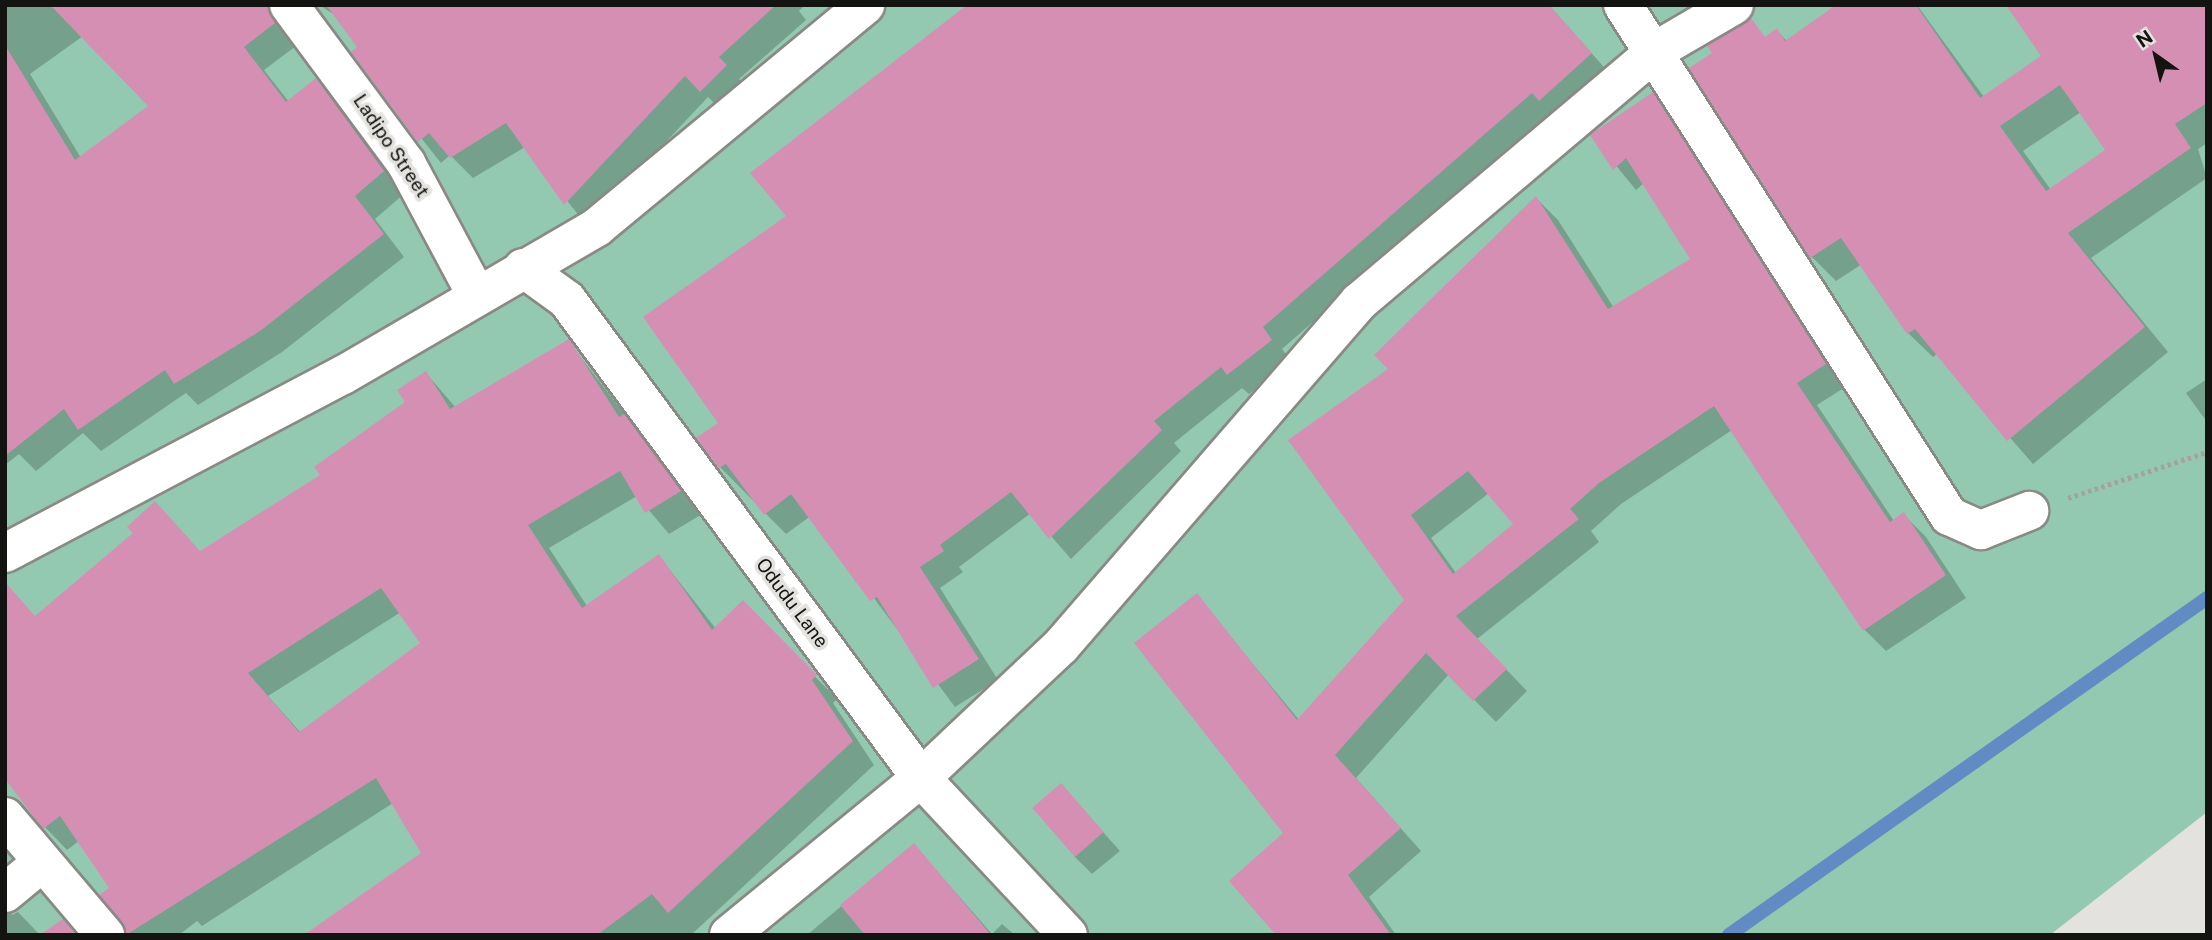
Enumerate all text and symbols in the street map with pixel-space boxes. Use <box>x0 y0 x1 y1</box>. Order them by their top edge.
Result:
north arrow <box>2121 21 2191 91</box>
text: N <box>2132 25 2157 52</box>
street label: Ladipo Street <box>348 90 434 202</box>
street label: Odudu Lane <box>751 554 833 652</box>

